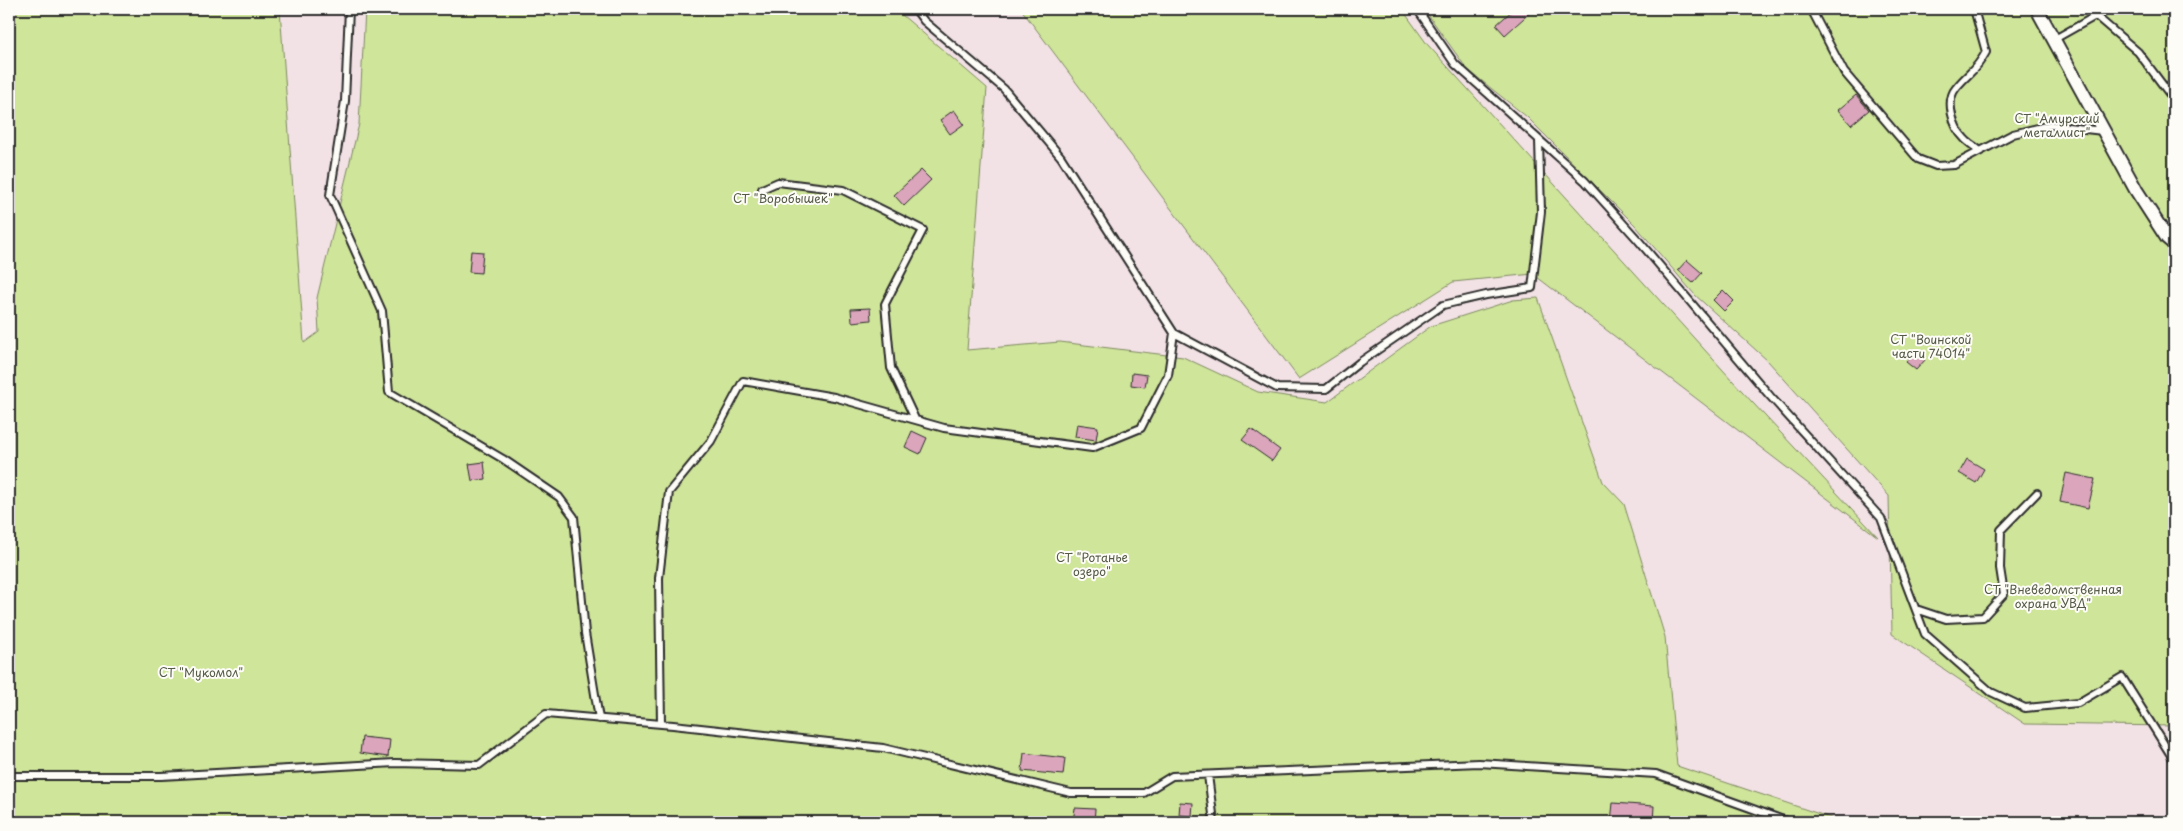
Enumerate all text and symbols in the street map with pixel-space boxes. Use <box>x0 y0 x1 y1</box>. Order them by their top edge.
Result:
park label: СТ "Амурский металлист" <box>2014 109 2100 141</box>
park label: СТ "Воробышек" <box>733 189 833 207</box>
park label: СТ "Воинской части 74014" <box>1890 330 1972 362</box>
park label: СТ "Ротанье озеро" <box>1056 548 1128 580</box>
park label: СТ "Вневедомственная охрана УВД" <box>1984 580 2122 612</box>
park label: СТ "Мукомол" <box>159 663 243 681</box>

